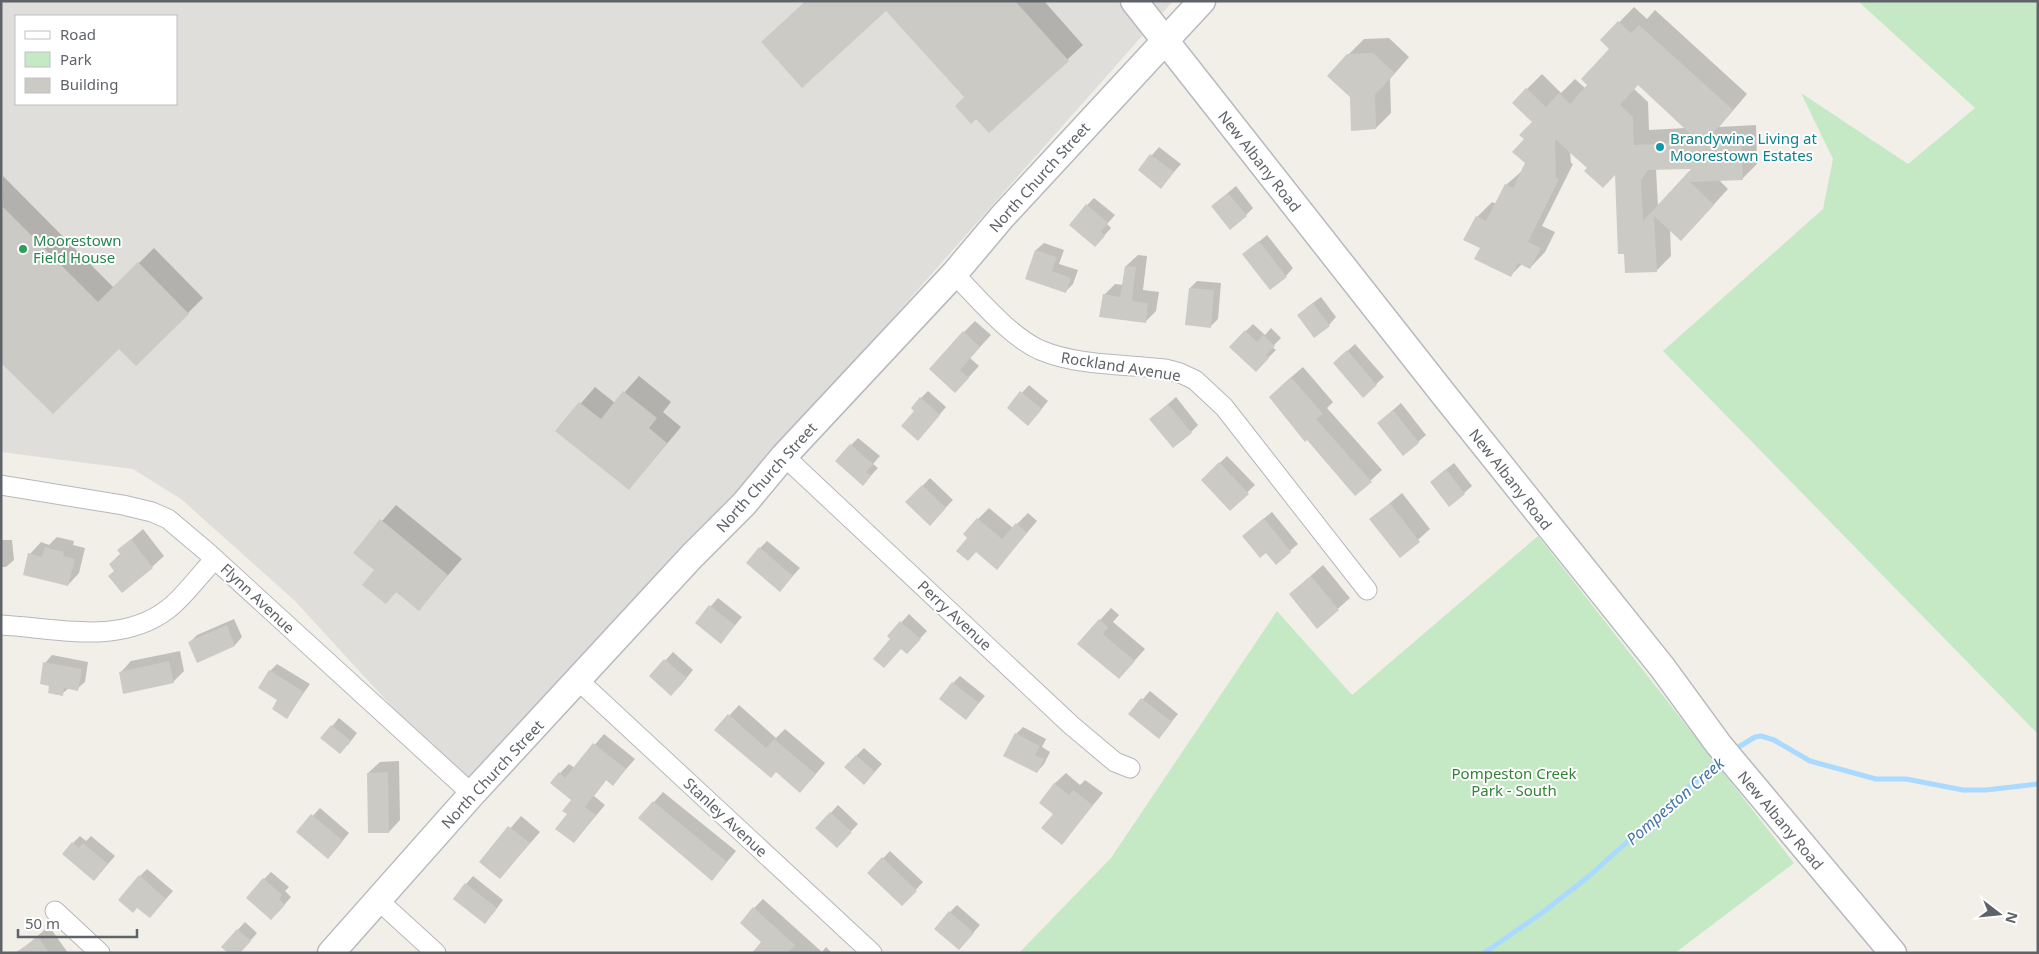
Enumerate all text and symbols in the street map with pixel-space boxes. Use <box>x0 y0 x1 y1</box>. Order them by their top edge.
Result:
legend <box>15 15 178 105</box>
text: Road <box>60 24 96 44</box>
text: Park <box>60 49 92 69</box>
text: Building <box>60 74 118 94</box>
street label: New Albany Road <box>1214 106 1306 216</box>
street label: North Church Street <box>984 117 1094 236</box>
place label: Brandywine Living at Moorestown Estates <box>1670 128 1818 165</box>
marker: Brandywine Living at Moorestown Estates <box>1654 141 1666 153</box>
place label: Moorestown Field House <box>33 230 122 267</box>
marker: Moorestown Field House <box>17 243 29 255</box>
street label: Rockland Avenue <box>1060 347 1182 385</box>
street label: North Church Street <box>711 417 821 536</box>
street label: New Albany Road <box>1465 424 1557 534</box>
street label: Flynn Avenue <box>217 558 299 638</box>
street label: Perry Avenue <box>914 576 996 654</box>
street label: North Church Street <box>436 715 548 833</box>
water label: Pompeston Creek <box>1621 752 1730 850</box>
park label: Pompeston Creek Park - South <box>1451 763 1577 800</box>
street label: New Albany Road <box>1734 766 1828 874</box>
street label: Stanley Avenue <box>680 773 772 861</box>
north arrow <box>1974 889 2024 939</box>
scale bar <box>18 906 136 938</box>
text: N <box>2001 910 2023 926</box>
text: 50 m <box>25 913 60 933</box>

